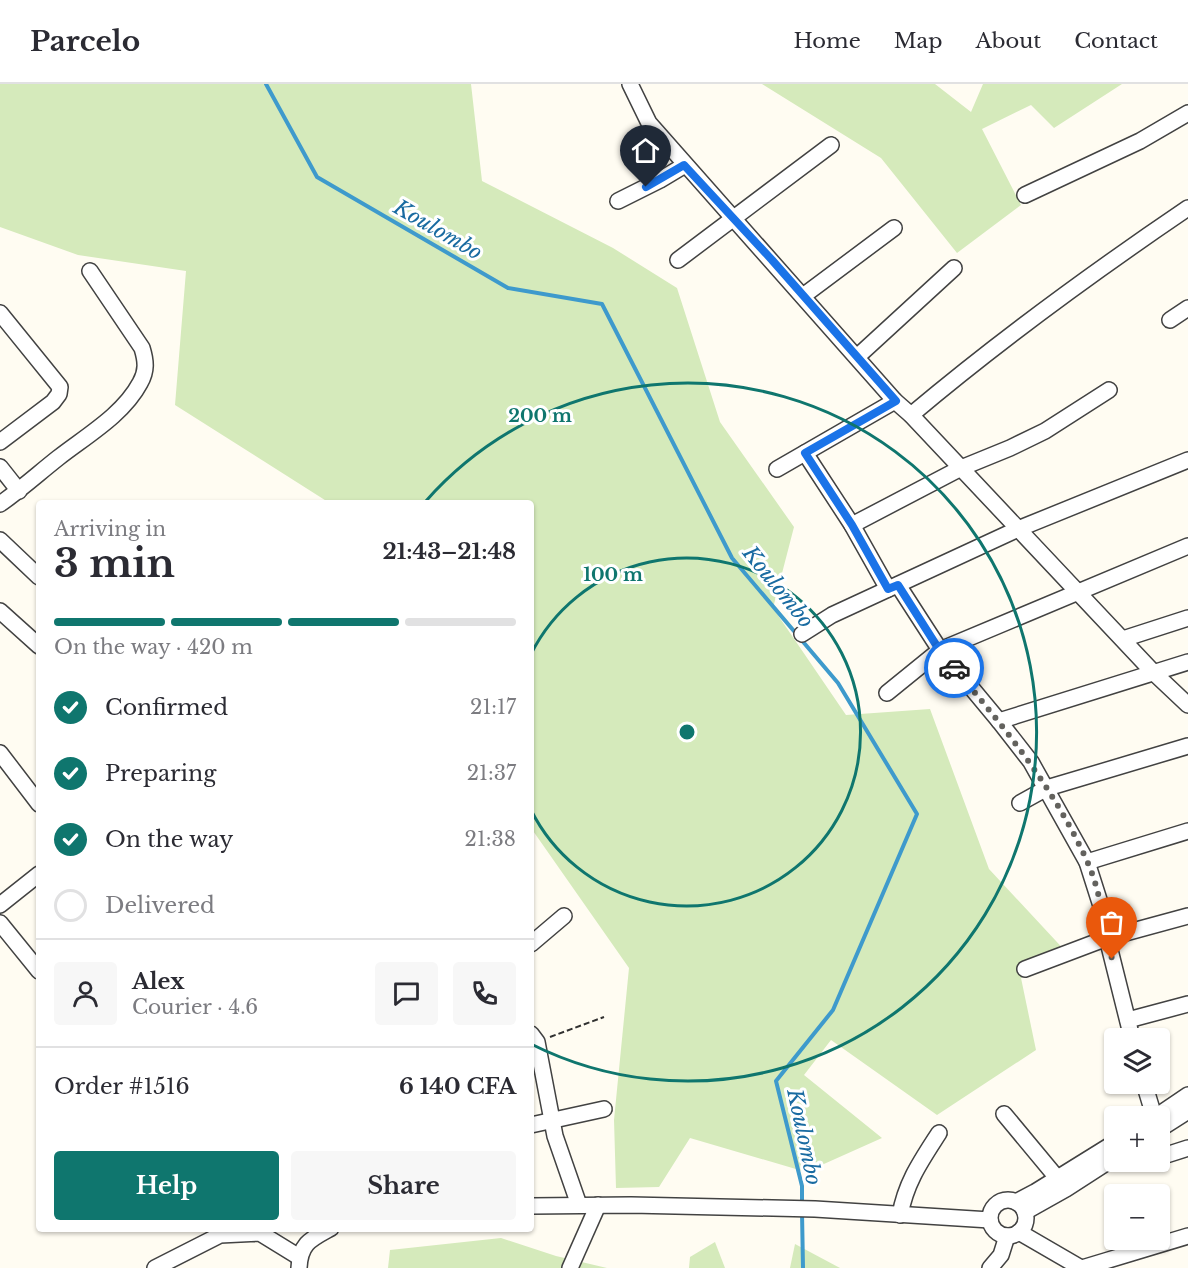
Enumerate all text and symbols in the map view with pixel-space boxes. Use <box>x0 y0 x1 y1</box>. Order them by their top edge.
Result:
text: Parcelo <box>30 24 140 59</box>
text: Home <box>794 28 861 54</box>
text: Map <box>894 28 942 54</box>
text: About <box>975 28 1041 54</box>
text: Contact <box>1074 28 1158 54</box>
pin <box>620 125 671 187</box>
icon: home <box>629 134 662 167</box>
water label: Koulombo <box>388 194 487 266</box>
text: 200 m <box>508 405 572 427</box>
text: Arriving in <box>54 517 166 541</box>
text: 21:43–21:48 <box>382 538 516 565</box>
text: 3 min <box>54 539 175 588</box>
water label: Koulombo <box>736 540 819 633</box>
text: 100 m <box>583 564 643 586</box>
text: On the way · 420 m <box>54 635 253 659</box>
courier <box>924 638 984 698</box>
icon: car <box>938 652 971 685</box>
icon: check <box>54 691 87 724</box>
text: Confirmed <box>105 694 228 721</box>
text: 21:17 <box>470 695 516 719</box>
centre of rings <box>677 722 697 742</box>
icon: check <box>54 757 87 790</box>
text: Preparing <box>105 760 216 787</box>
text: 21:37 <box>467 761 516 785</box>
icon: check <box>54 823 87 856</box>
text: On the way <box>105 826 233 853</box>
text: 21:38 <box>465 827 516 851</box>
text: Delivered <box>105 892 215 919</box>
pin <box>1086 897 1137 959</box>
icon: bag <box>1095 906 1128 939</box>
button: person <box>54 962 117 1025</box>
button: chat <box>375 962 438 1025</box>
button: phone <box>453 962 516 1025</box>
text: Alex <box>132 968 185 995</box>
text: Courier · 4.6 <box>132 995 258 1019</box>
map controls <box>1104 1028 1170 1250</box>
button: layers <box>1104 1028 1170 1094</box>
text: Order #1516 <box>54 1073 190 1100</box>
text: 6 140 CFA <box>399 1073 516 1100</box>
water label: Koulombo <box>781 1085 827 1188</box>
button: + <box>1104 1106 1170 1172</box>
button: Help <box>54 1151 279 1220</box>
button: Share <box>291 1151 516 1220</box>
button: − <box>1104 1184 1170 1250</box>

